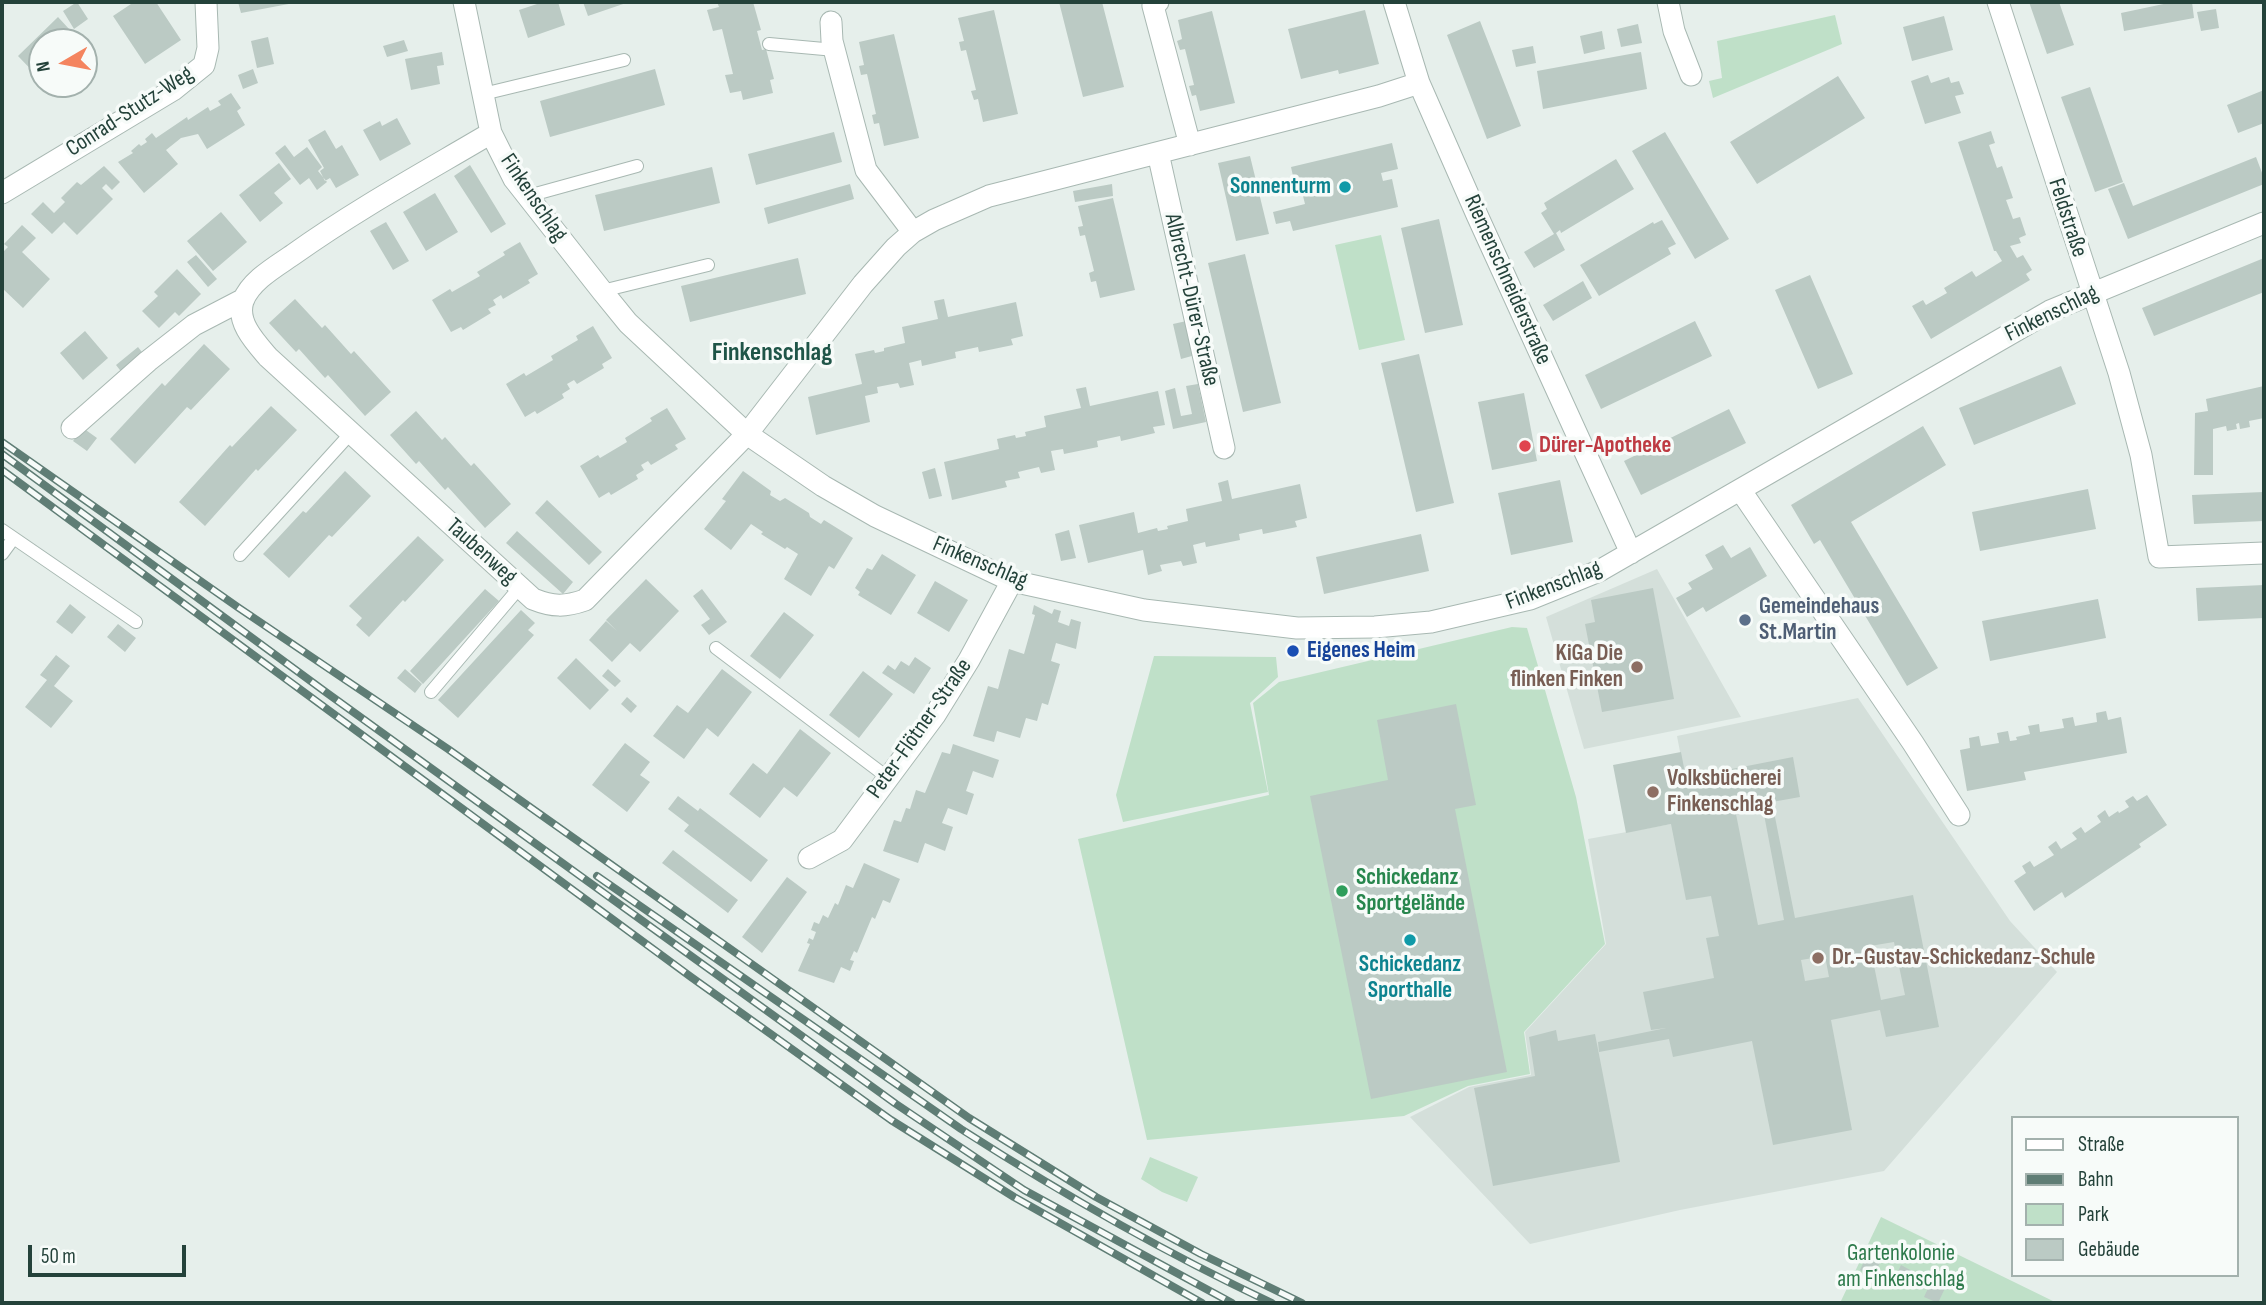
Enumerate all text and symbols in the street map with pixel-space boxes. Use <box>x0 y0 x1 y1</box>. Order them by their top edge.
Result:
north arrow <box>28 28 98 98</box>
text: N <box>32 59 56 73</box>
street label: Conrad-Stutz-Weg <box>61 61 199 163</box>
street label: Finkenschlag <box>494 149 572 247</box>
place label: Sonnenturm <box>1230 173 1331 201</box>
street label: Feldstraße <box>2041 175 2093 261</box>
marker: Sonnenturm <box>1337 179 1353 195</box>
street label: Riemenschneiderstraße <box>1457 191 1557 369</box>
street label: Albrecht-Dürer-Straße <box>1158 211 1224 389</box>
street label: Finkenschlag <box>2001 280 2103 348</box>
district label: Finkenschlag <box>712 337 832 369</box>
place label: Dürer-Apotheke <box>1539 432 1671 460</box>
marker: Dürer-Apotheke <box>1517 438 1533 454</box>
street label: Taubenweg <box>440 513 522 591</box>
street label: Finkenschlag <box>928 531 1032 595</box>
street label: Finkenschlag <box>1502 555 1606 617</box>
place label: Gemeindehaus St.Martin <box>1759 593 1879 647</box>
marker: Gemeindehaus St.Martin <box>1737 612 1753 628</box>
place label: Eigenes Heim <box>1307 637 1415 665</box>
place label: KiGa Die flinken Finken <box>1510 640 1623 694</box>
marker: Eigenes Heim <box>1285 643 1301 659</box>
street label: Peter-Flötner-Straße <box>862 654 978 804</box>
marker: KiGa Die flinken Finken <box>1629 659 1645 675</box>
place label: Volksbücherei Finkenschlag <box>1667 765 1781 819</box>
marker: Volksbücherei Finkenschlag <box>1645 784 1661 800</box>
place label: Schickedanz Sportgelände <box>1356 864 1465 918</box>
marker: Schickedanz Sportgelände <box>1334 883 1350 899</box>
marker: Schickedanz Sporthalle <box>1402 932 1418 948</box>
place label: Dr.-Gustav-Schickedanz-Schule <box>1832 944 2095 972</box>
marker: Dr.-Gustav-Schickedanz-Schule <box>1810 950 1826 966</box>
place label: Schickedanz Sporthalle <box>1359 951 1461 1005</box>
legend <box>2010 1116 2238 1277</box>
text: Straße <box>2078 1132 2124 1157</box>
text: Bahn <box>2078 1167 2113 1192</box>
text: Park <box>2078 1202 2109 1227</box>
scale bar <box>32 1232 189 1276</box>
text: Gebäude <box>2078 1237 2140 1262</box>
park label: Gartenkolonie am Finkenschlag <box>1837 1240 1965 1294</box>
text: 50 m <box>41 1244 76 1269</box>

